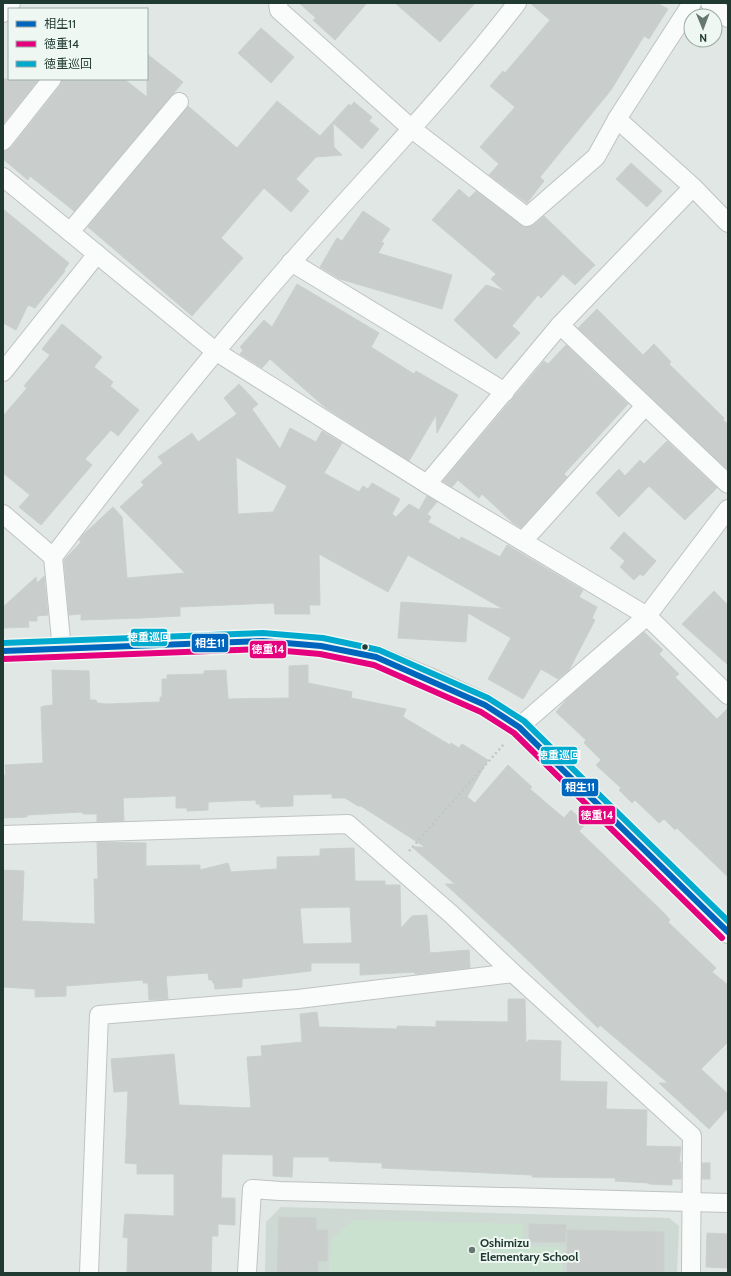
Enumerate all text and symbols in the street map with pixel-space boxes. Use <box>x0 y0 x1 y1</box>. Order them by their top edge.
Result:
legend <box>8 8 148 80</box>
north arrow <box>683 8 723 48</box>
text: 相生11 <box>44 16 76 31</box>
text: N <box>699 31 707 45</box>
text: 徳重14 <box>44 36 79 51</box>
text: 徳重巡回 <box>44 56 92 71</box>
line badge: 徳重巡回 <box>130 628 168 647</box>
text: 徳重巡回 <box>127 630 171 644</box>
line badge: 相生11 <box>191 633 229 653</box>
text: 相生11 <box>195 636 225 650</box>
line badge: 徳重14 <box>249 640 287 659</box>
text: 徳重14 <box>252 642 285 656</box>
unlabelled marker <box>360 642 370 652</box>
line badge: 徳重巡回 <box>540 746 578 765</box>
text: 徳重巡回 <box>537 748 581 762</box>
line badge: 相生11 <box>561 778 599 797</box>
text: 相生11 <box>565 780 595 794</box>
line badge: 徳重14 <box>578 805 616 825</box>
text: 徳重14 <box>581 808 614 822</box>
place label: Oshimizu Elementary School <box>480 1235 578 1264</box>
marker: Oshimizu Elementary School <box>467 1245 477 1255</box>

